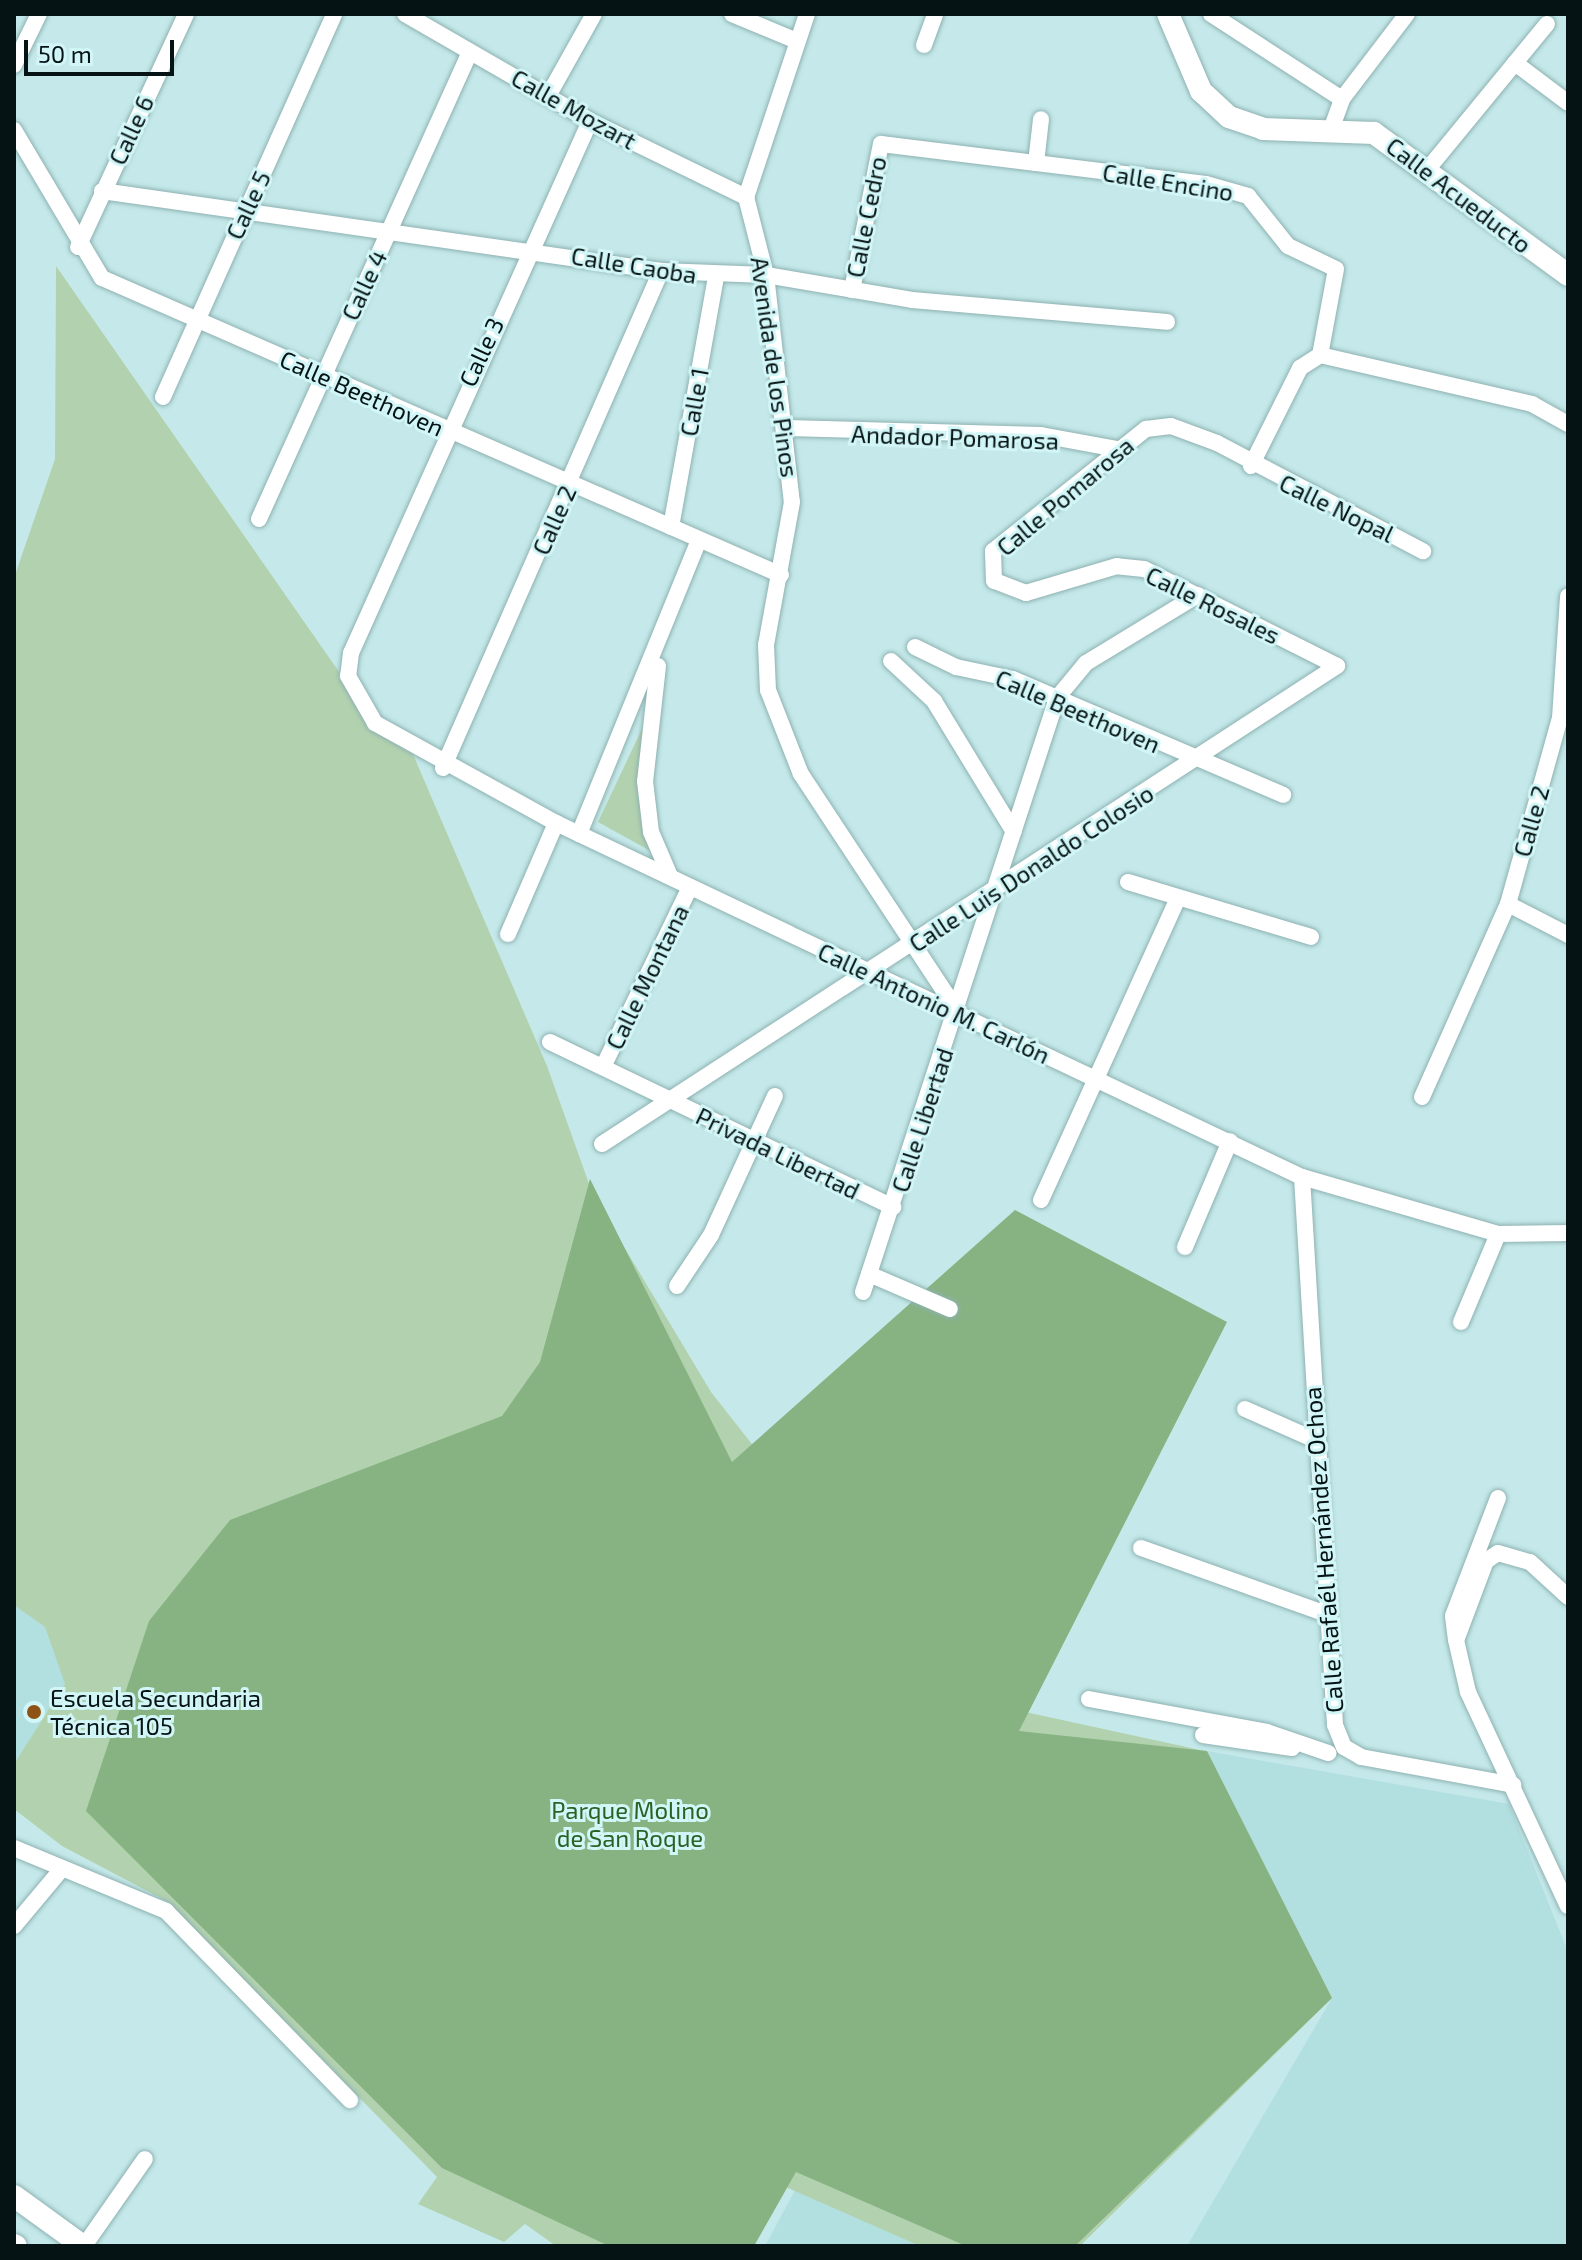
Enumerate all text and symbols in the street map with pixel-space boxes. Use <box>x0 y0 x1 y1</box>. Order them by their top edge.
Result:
scale bar <box>28 24 178 74</box>
text: 50 m <box>38 39 92 68</box>
street label: Calle Mozart <box>507 63 641 155</box>
street label: Calle 6 <box>103 91 159 169</box>
street label: Calle Acueducto <box>1381 131 1537 259</box>
street label: Calle Cedro <box>840 154 892 280</box>
street label: Calle Encino <box>1101 157 1235 207</box>
street label: Calle 5 <box>220 166 276 244</box>
street label: Calle Caoba <box>569 241 699 289</box>
street label: Calle 4 <box>335 245 393 325</box>
street label: Avenida de los Pinos <box>745 255 805 479</box>
street label: Calle 3 <box>453 313 509 391</box>
street label: Calle Beethoven <box>276 344 448 442</box>
street label: Calle 1 <box>674 366 714 438</box>
street label: Andador Pomarosa <box>850 419 1060 455</box>
street label: Calle Pomarosa <box>991 430 1139 562</box>
street label: Calle Nopal <box>1275 468 1399 548</box>
street label: Calle 2 <box>526 481 582 559</box>
street label: Calle Rosales <box>1141 560 1285 650</box>
street label: Calle Beethoven <box>991 663 1165 759</box>
street label: Calle Luis Donaldo Colosio <box>904 778 1158 958</box>
street label: Calle 2 <box>1507 782 1555 860</box>
street label: Calle Montana <box>600 900 694 1054</box>
street label: Calle Antonio M. Carlón <box>813 936 1055 1070</box>
street label: Calle Libertad <box>885 1044 959 1196</box>
street label: Privada Libertad <box>692 1101 864 1205</box>
street label: Calle Rafaél Hernández Ochoa <box>1297 1386 1349 1714</box>
place label: Escuela Secundaria Técnica 105 <box>50 1684 261 1740</box>
marker: Escuela Secundaria Técnica 105 <box>25 1703 43 1721</box>
park label: Parque Molino de San Roque <box>551 1796 709 1852</box>

